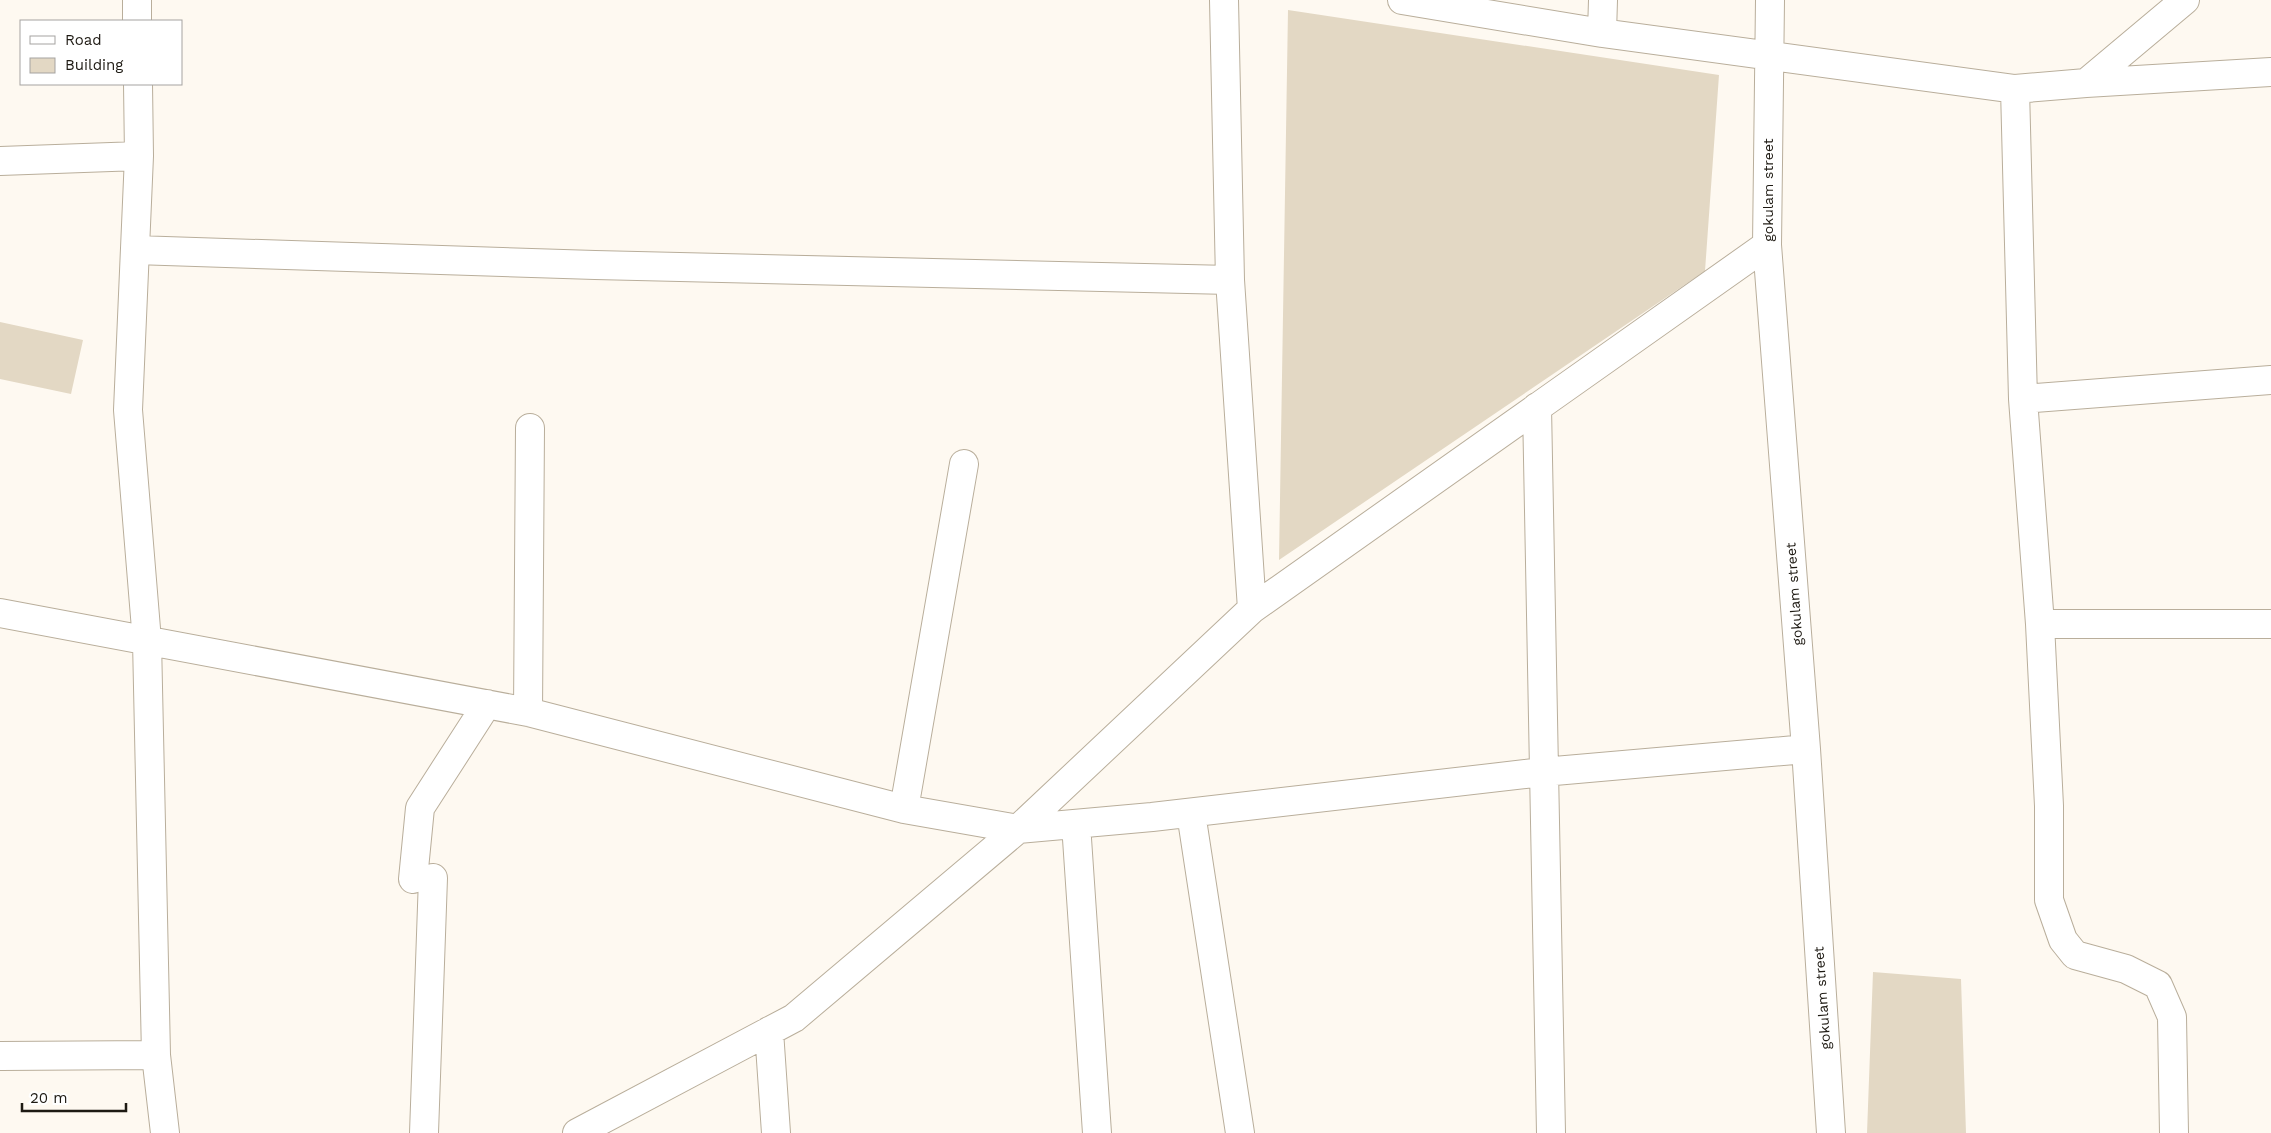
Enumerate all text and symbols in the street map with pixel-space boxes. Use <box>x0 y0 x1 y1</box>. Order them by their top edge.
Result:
legend <box>20 20 182 85</box>
text: Road <box>65 31 102 49</box>
text: Building <box>65 56 123 74</box>
street label: gokulam street <box>1760 138 1776 242</box>
street label: gokulam street <box>1782 542 1806 646</box>
street label: gokulam street <box>1810 946 1834 1050</box>
scale bar <box>22 1080 126 1112</box>
text: 20 m <box>30 1089 68 1107</box>

